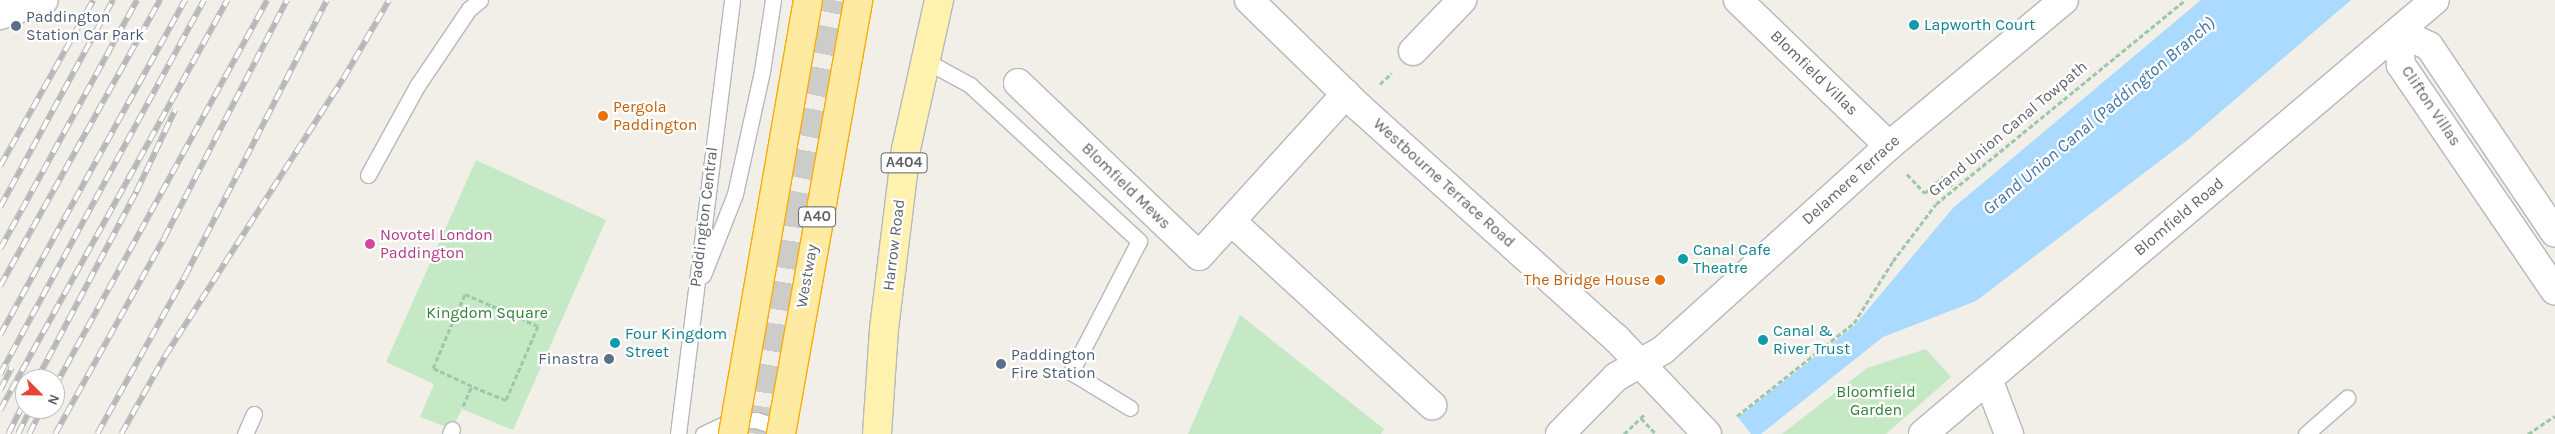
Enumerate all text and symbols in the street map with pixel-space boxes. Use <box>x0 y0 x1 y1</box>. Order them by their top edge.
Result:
place label: Paddington Station Car Park <box>26 7 144 45</box>
water label: Grand Union Canal (Paddington Branch) <box>1978 12 2220 220</box>
place label: Lapworth Court <box>1924 15 2035 35</box>
marker: Lapworth Court <box>1908 19 1920 31</box>
marker: Paddington Station Car Park <box>10 20 22 32</box>
street label: Blomfield Villas <box>1766 26 1862 120</box>
street label: Grand Union Canal Towpath <box>1925 57 2091 201</box>
street label: Clifton Villas <box>2397 62 2465 150</box>
place label: Pergola Paddington <box>613 97 697 135</box>
marker: Pergola Paddington <box>597 110 609 122</box>
street label: Westbourne Terrace Road <box>1369 114 1519 252</box>
street label: Delamere Terrace <box>1798 131 1904 229</box>
street label: Blomfield Mews <box>1078 139 1174 233</box>
street label: Paddington Central <box>686 146 722 288</box>
road number: A404 <box>880 150 928 176</box>
street label: Blomfield Road <box>2130 174 2228 260</box>
street label: Harrow Road <box>879 198 909 292</box>
road number: A40 <box>797 204 837 230</box>
place label: Novotel London Paddington <box>380 225 493 263</box>
marker: Novotel London Paddington <box>364 238 376 250</box>
place label: Canal Cafe Theatre <box>1693 240 1771 278</box>
street label: Westway <box>792 243 822 309</box>
marker: Canal Cafe Theatre <box>1677 253 1689 265</box>
place label: The Bridge House <box>1524 270 1650 290</box>
marker: The Bridge House <box>1654 274 1666 286</box>
park label: Kingdom Square <box>426 303 548 323</box>
place label: Canal & River Trust <box>1773 321 1850 359</box>
place label: Four Kingdom Street <box>625 324 727 362</box>
marker: Canal & River Trust <box>1757 334 1769 346</box>
marker: Four Kingdom Street <box>609 337 621 349</box>
place label: Paddington Fire Station <box>1011 345 1096 383</box>
place label: Finastra <box>538 349 599 369</box>
marker: Finastra <box>603 353 615 365</box>
marker: Paddington Fire Station <box>995 358 1007 370</box>
north arrow <box>15 369 65 419</box>
park label: Bloomfield Garden <box>1836 382 1916 420</box>
text: N <box>44 392 63 408</box>

